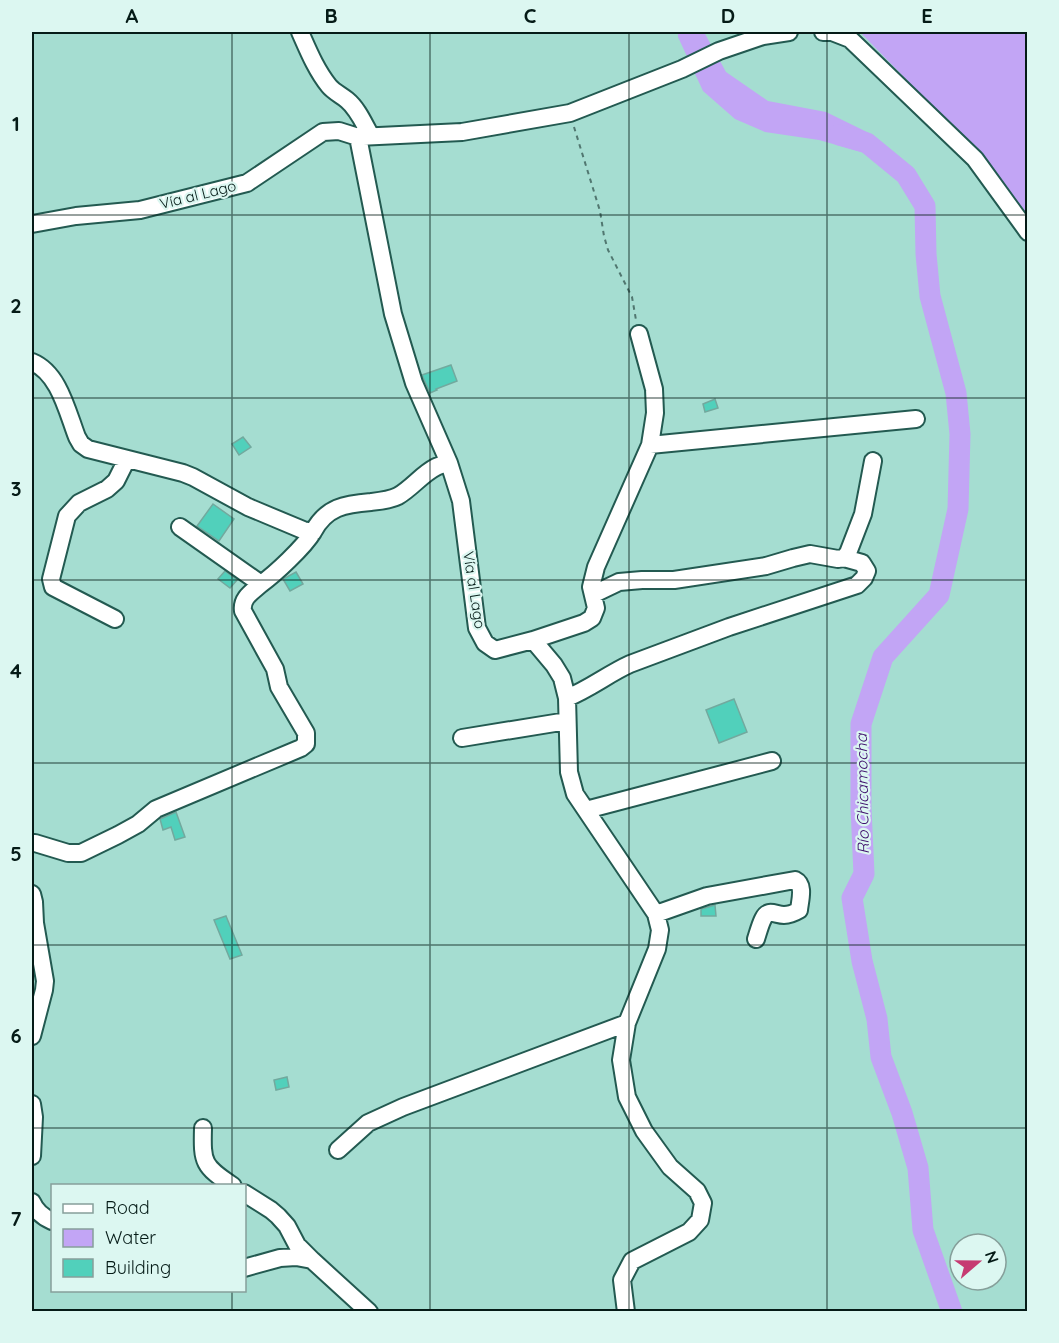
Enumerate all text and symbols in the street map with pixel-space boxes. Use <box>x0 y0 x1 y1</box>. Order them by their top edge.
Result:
text: A <box>126 3 139 28</box>
text: B <box>324 3 338 28</box>
text: C <box>524 3 537 28</box>
text: D <box>721 3 735 28</box>
text: E <box>921 3 933 28</box>
text: 1 <box>12 111 20 136</box>
street label: Vía al Lago <box>158 176 238 213</box>
text: 2 <box>10 293 22 318</box>
text: 3 <box>11 476 21 501</box>
street label: Vía al Lago <box>459 550 490 630</box>
text: 4 <box>10 658 22 683</box>
water label: Río Chicamocha <box>851 732 873 854</box>
text: 5 <box>10 841 22 866</box>
text: 6 <box>10 1023 22 1048</box>
legend <box>51 1184 246 1292</box>
text: Road <box>105 1196 150 1219</box>
text: 7 <box>11 1206 22 1231</box>
text: Water <box>105 1226 156 1249</box>
north arrow <box>948 1232 1008 1292</box>
text: N <box>981 1248 1004 1266</box>
text: Building <box>105 1256 171 1279</box>

